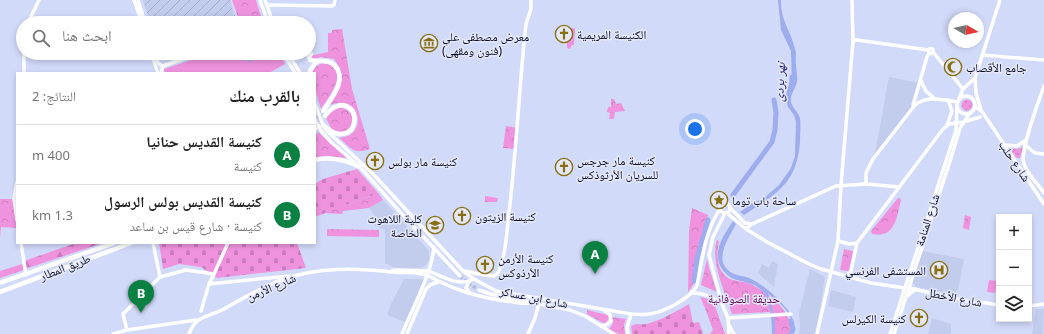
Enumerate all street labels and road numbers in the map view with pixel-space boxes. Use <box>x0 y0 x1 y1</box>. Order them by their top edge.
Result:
street label: شارع حلب <box>995 137 1035 185</box>
street label: شارع المنامة <box>911 192 943 248</box>
street label: طريق المطار <box>36 249 93 285</box>
street label: شارع الأرمن <box>244 269 298 305</box>
street label: شارع ابن عساكر <box>497 282 570 312</box>
street label: شارع الأخطل <box>924 283 984 311</box>

